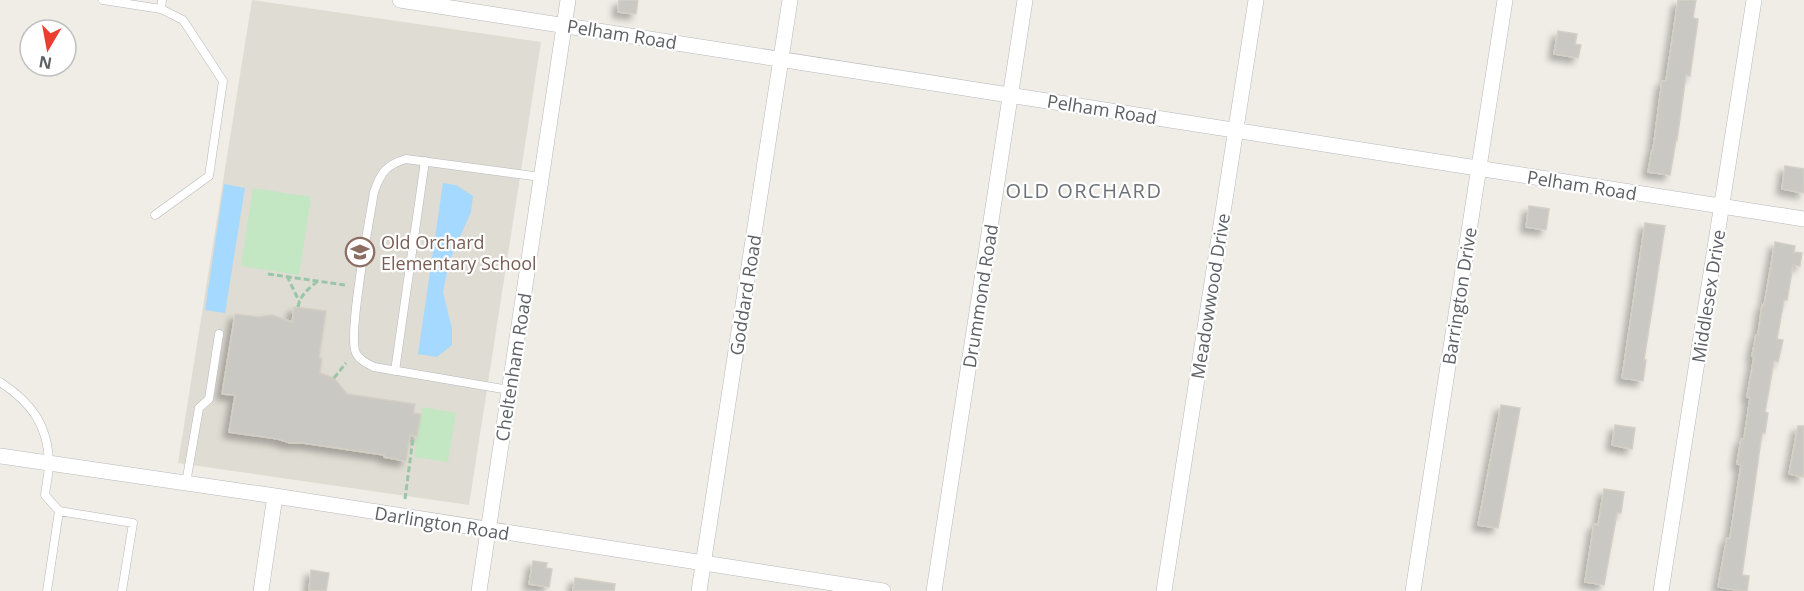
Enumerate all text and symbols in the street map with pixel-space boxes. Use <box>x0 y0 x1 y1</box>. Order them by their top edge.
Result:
street label: Pelham Road <box>565 13 679 55</box>
north arrow <box>18 18 78 78</box>
text: N <box>37 51 54 75</box>
street label: Pelham Road <box>1045 88 1159 130</box>
street label: Pelham Road <box>1525 164 1639 206</box>
district label: OLD ORCHARD <box>1006 177 1162 204</box>
street label: Meadowwood Drive <box>1185 211 1235 381</box>
street label: Drummond Road <box>957 222 1003 370</box>
street label: Barrington Drive <box>1436 226 1482 366</box>
street label: Middlesex Drive <box>1686 228 1730 364</box>
place label: Old Orchard Elementary School <box>381 230 537 275</box>
street label: Goddard Road <box>724 233 766 357</box>
school or university icon: Old Orchard Elementary School <box>344 236 376 268</box>
street label: Cheltenham Road <box>489 291 537 443</box>
street label: Darlington Road <box>373 500 511 546</box>

